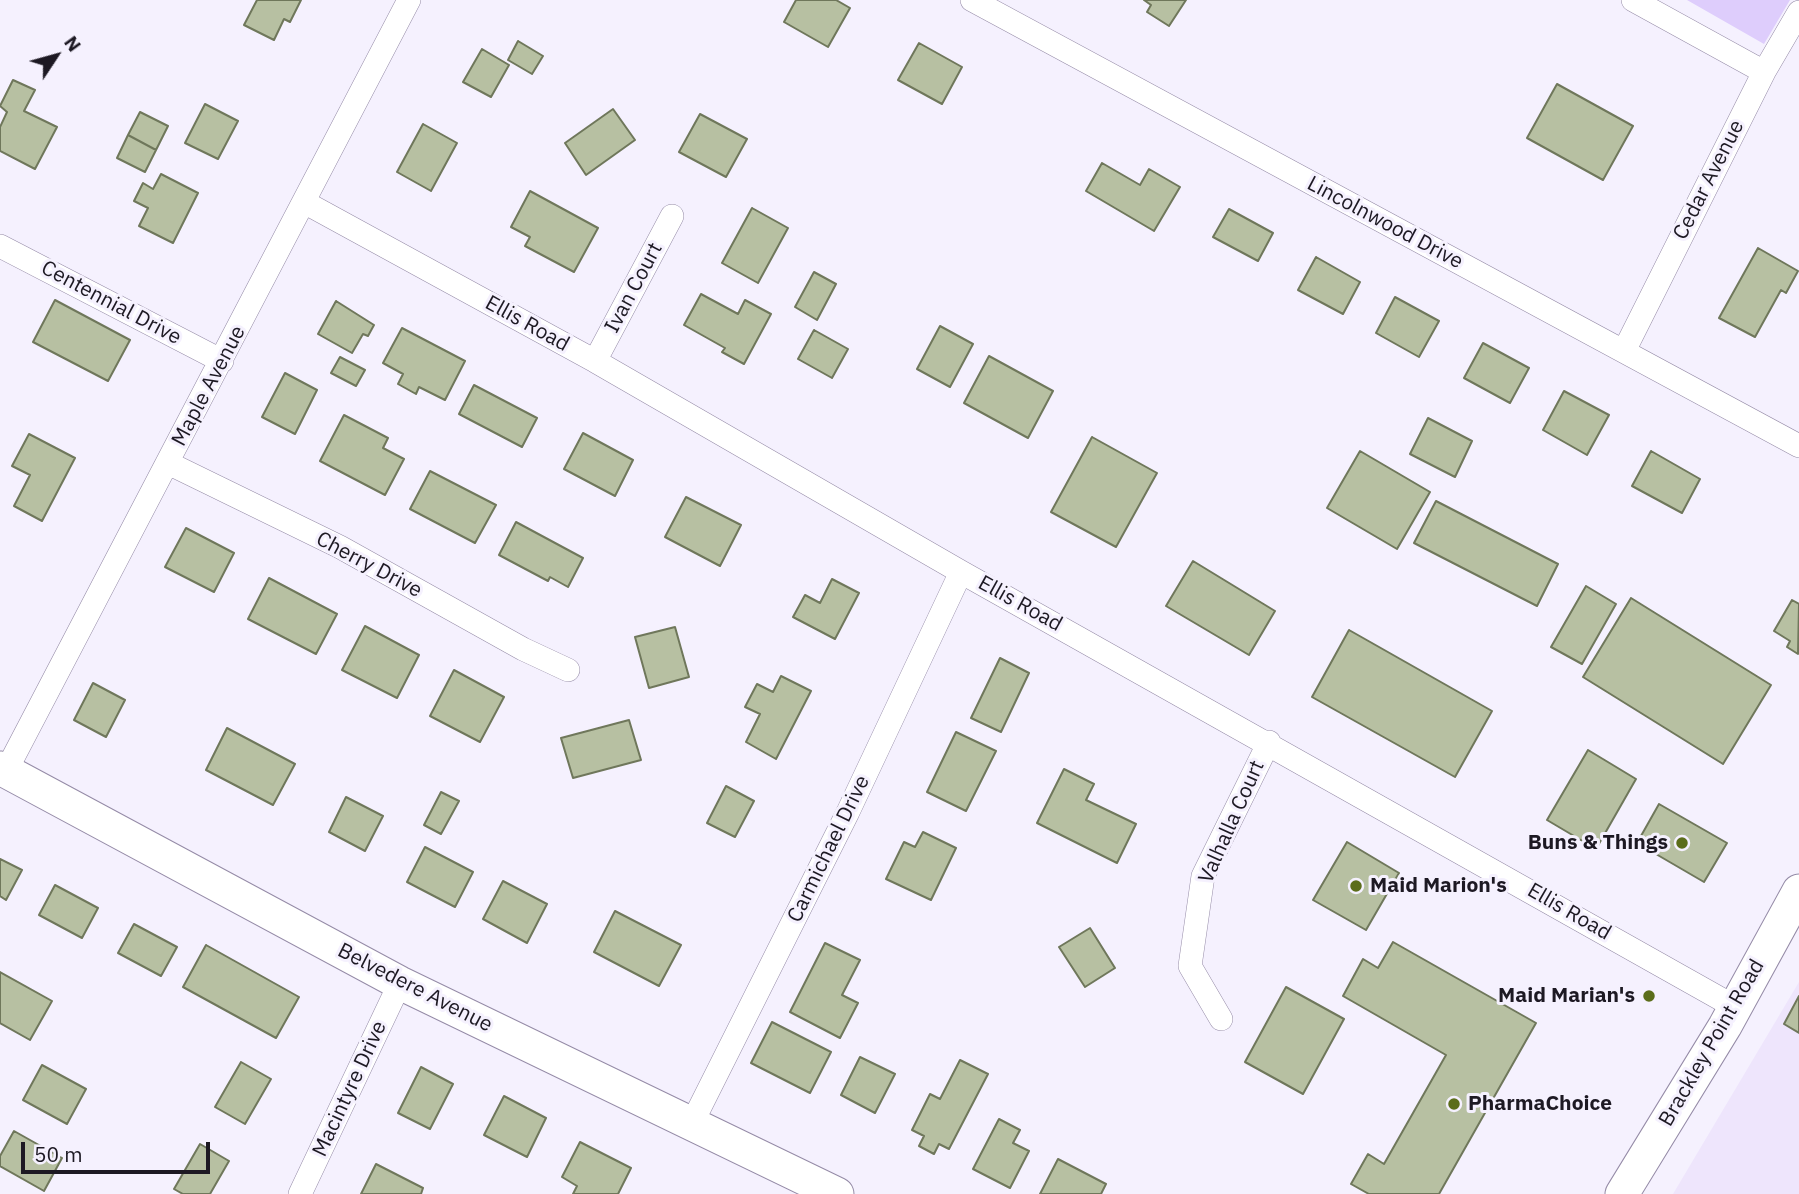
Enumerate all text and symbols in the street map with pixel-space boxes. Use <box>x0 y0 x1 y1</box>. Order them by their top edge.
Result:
north arrow <box>21 21 91 91</box>
text: N <box>59 31 87 56</box>
street label: Cedar Avenue <box>1668 116 1750 244</box>
street label: Lincolnwood Drive <box>1303 171 1467 275</box>
street label: Ivan Court <box>600 239 668 337</box>
street label: Centennial Drive <box>37 255 185 351</box>
street label: Ellis Road <box>481 291 573 357</box>
street label: Maple Avenue <box>167 321 251 451</box>
street label: Cherry Drive <box>312 527 426 603</box>
street label: Ellis Road <box>974 571 1066 637</box>
street label: Valhalla Court <box>1194 757 1270 887</box>
street label: Carmichael Drive <box>783 771 875 927</box>
place label: Buns & Things <box>1528 830 1668 856</box>
marker: Buns & Things <box>1674 835 1690 851</box>
place label: Maid Marion's <box>1370 873 1507 899</box>
marker: Maid Marion's <box>1348 878 1364 894</box>
street label: Ellis Road <box>1523 878 1615 946</box>
street label: Belvedere Avenue <box>333 938 497 1038</box>
street label: Brackley Point Road <box>1654 955 1770 1131</box>
place label: Maid Marian's <box>1498 983 1635 1009</box>
marker: Maid Marian's <box>1641 988 1657 1004</box>
street label: Macintyre Drive <box>308 1017 392 1161</box>
place label: PharmaChoice <box>1468 1091 1612 1117</box>
marker: PharmaChoice <box>1446 1096 1462 1112</box>
scale bar <box>24 1128 214 1172</box>
text: 50 m <box>34 1140 83 1168</box>

